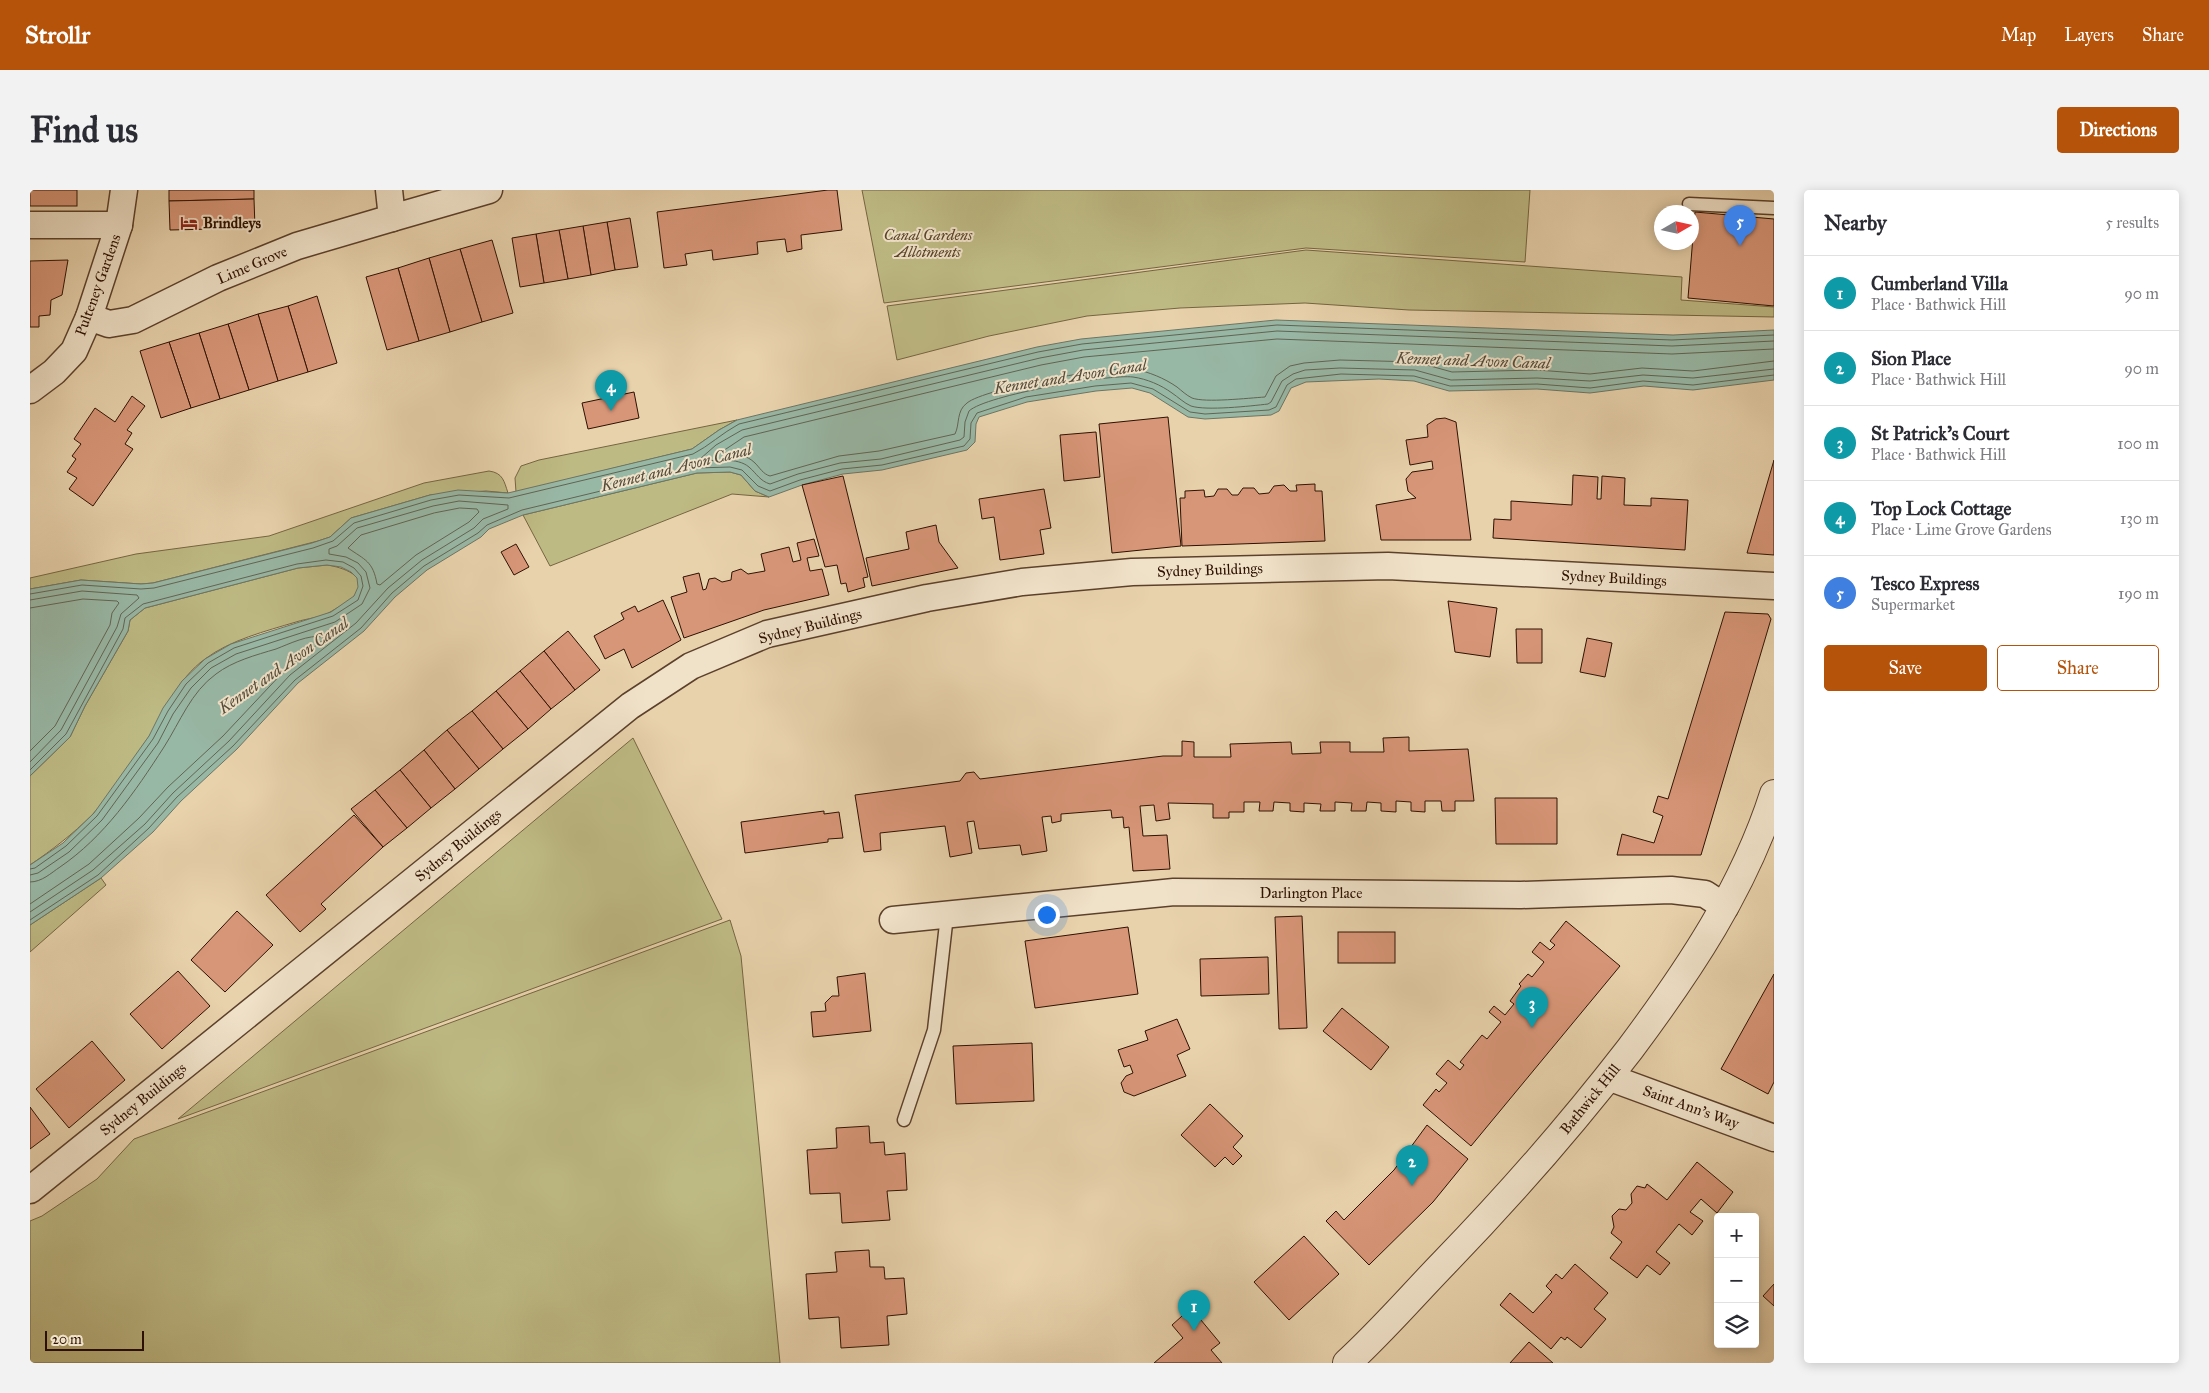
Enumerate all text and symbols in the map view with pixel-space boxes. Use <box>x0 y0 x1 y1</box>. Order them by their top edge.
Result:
text: Strollr <box>25 20 90 50</box>
text: Map <box>2001 24 2036 46</box>
text: Layers <box>2064 24 2114 46</box>
text: Share <box>2142 24 2184 46</box>
button: Directions <box>2057 107 2179 153</box>
text: Find us <box>30 109 138 152</box>
north arrow <box>1654 205 1699 250</box>
pin: 5 <box>1724 205 1756 246</box>
text: Nearby <box>1824 210 1887 236</box>
hotel icon: Brindleys <box>179 213 199 233</box>
text: 5 results <box>2105 213 2159 232</box>
place label: Brindleys <box>203 214 261 233</box>
park label: Canal Gardens Allotments <box>884 226 973 261</box>
street label: Pulteney Gardens <box>71 232 125 338</box>
street label: Lime Grove <box>214 242 290 288</box>
text: Cumberland Villa <box>1871 272 2008 295</box>
text: 1 <box>1837 284 1843 303</box>
text: 90 m <box>2124 284 2159 303</box>
text: Place · Bathwick Hill <box>1871 295 2006 314</box>
text: Sion Place <box>1871 347 1951 370</box>
water label: Kennet and Avon Canal <box>1395 348 1552 373</box>
water label: Kennet and Avon Canal <box>991 355 1149 398</box>
text: 2 <box>1836 359 1844 378</box>
text: 90 m <box>2124 359 2159 378</box>
pin: 4 <box>595 370 627 411</box>
text: Place · Bathwick Hill <box>1871 370 2006 389</box>
text: St Patrick's Court <box>1871 422 2009 445</box>
text: 3 <box>1837 434 1843 453</box>
text: 100 m <box>2117 434 2159 453</box>
water label: Kennet and Avon Canal <box>598 439 755 496</box>
text: Place · Bathwick Hill <box>1871 445 2006 464</box>
text: Top Lock Cottage <box>1871 497 2011 520</box>
text: 4 <box>1836 509 1844 528</box>
text: 130 m <box>2120 509 2159 528</box>
text: Place · Lime Grove Gardens <box>1871 520 2052 539</box>
street label: Sydney Buildings <box>1157 559 1263 581</box>
street label: Sydney Buildings <box>1561 566 1667 590</box>
text: Tesco Express <box>1871 572 1979 595</box>
text: 5 <box>1836 584 1844 603</box>
text: 190 m <box>2118 584 2159 603</box>
text: Supermarket <box>1871 595 1955 614</box>
street label: Sydney Buildings <box>757 604 863 648</box>
water label: Kennet and Avon Canal <box>214 612 353 718</box>
button: Save <box>1824 645 1987 691</box>
button: Share <box>1997 645 2159 691</box>
street label: Sydney Buildings <box>411 805 505 885</box>
street label: Darlington Place <box>1260 884 1362 902</box>
your location <box>1034 902 1060 928</box>
pin: 3 <box>1516 987 1548 1028</box>
street label: Sydney Buildings <box>96 1059 190 1139</box>
street label: Bathwick Hill <box>1556 1059 1624 1138</box>
street label: Saint Ann's Way <box>1640 1081 1742 1133</box>
pin: 2 <box>1396 1145 1428 1186</box>
map controls <box>1714 1213 1759 1348</box>
button: + <box>1714 1213 1759 1258</box>
button: − <box>1714 1258 1759 1303</box>
pin: 1 <box>1178 1290 1210 1331</box>
button: layers <box>1714 1303 1759 1348</box>
scale bar <box>45 1328 144 1351</box>
text: 20 m <box>52 1331 82 1348</box>

